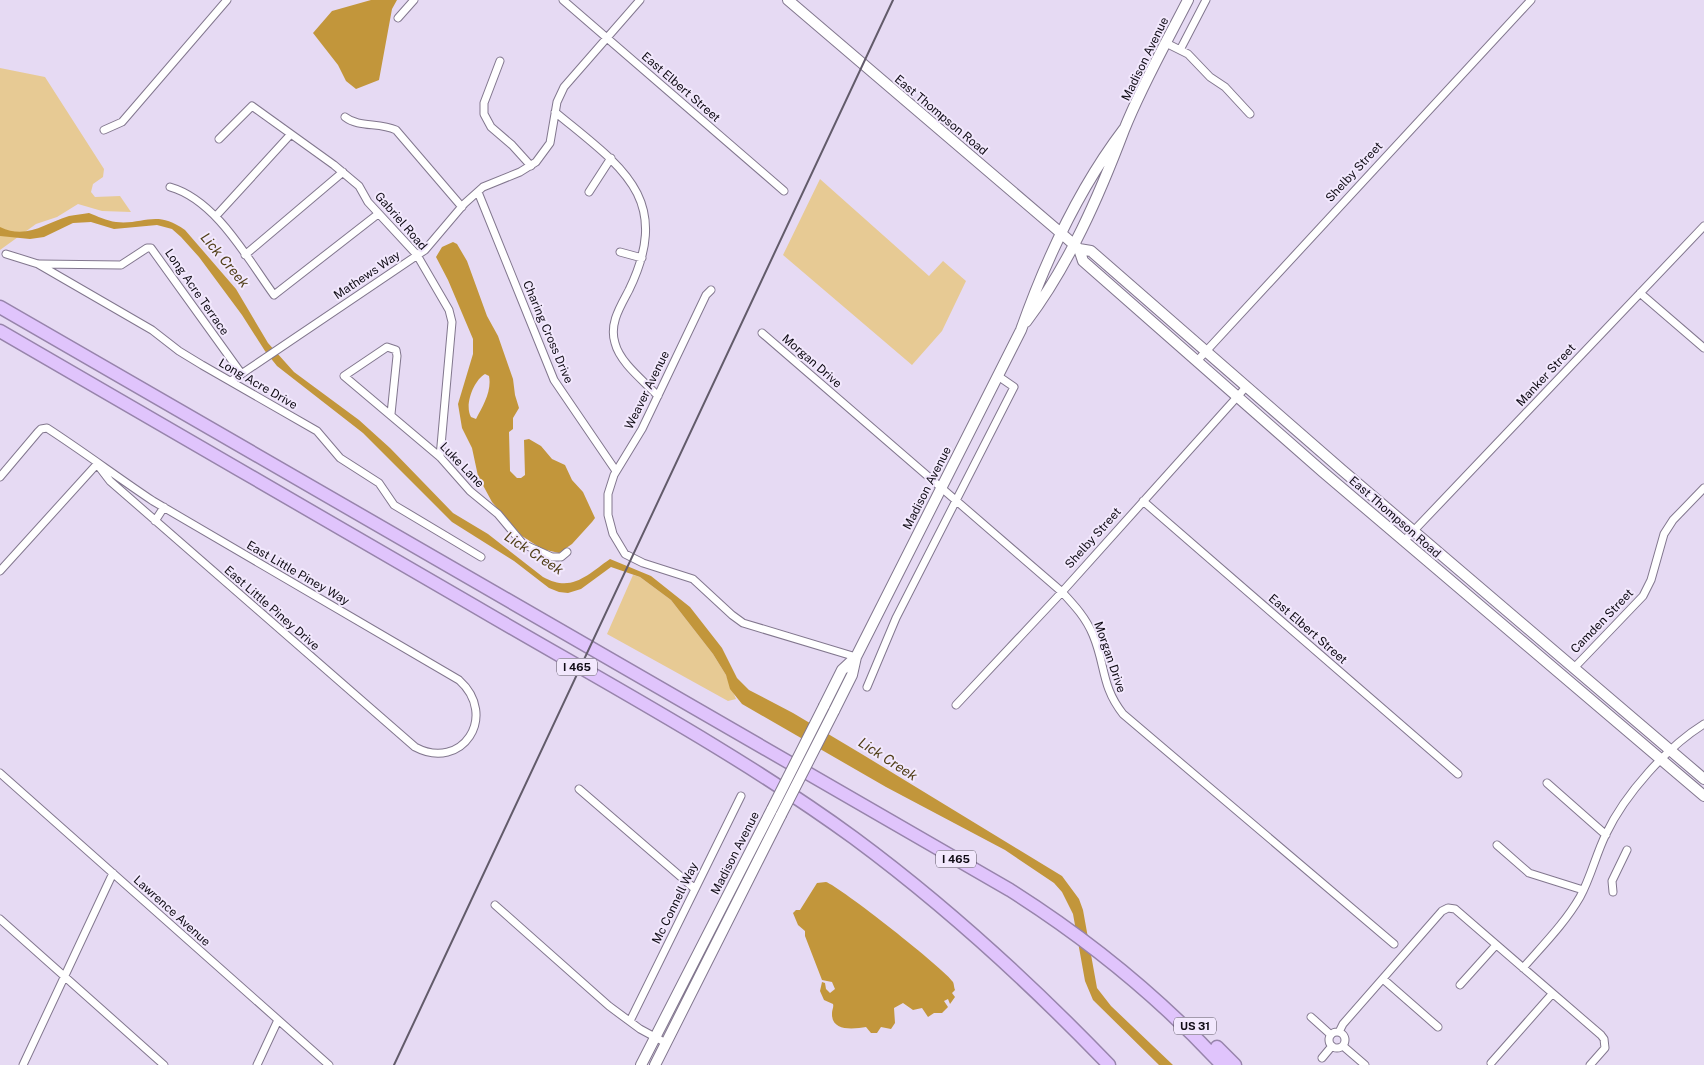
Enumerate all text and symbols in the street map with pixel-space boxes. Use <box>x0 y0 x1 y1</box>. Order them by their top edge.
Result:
street label: Madison Avenue <box>1119 15 1171 103</box>
street label: East Elbert Street <box>639 49 723 125</box>
street label: East Thompson Road <box>892 72 990 158</box>
street label: Shelby Street <box>1323 139 1386 205</box>
street label: Gabriel Road <box>372 189 430 253</box>
water label: Lick Creek <box>197 229 253 291</box>
street label: Long Acre Terrace <box>162 246 232 338</box>
street label: Mathews Way <box>331 247 403 302</box>
street label: Charing Cross Drive <box>520 279 576 386</box>
street label: Morgan Drive <box>779 331 845 391</box>
street label: Manker Street <box>1514 341 1579 409</box>
street label: Weaver Avenue <box>622 348 672 432</box>
street label: Long Acre Drive <box>216 356 300 412</box>
street label: Luke Lane <box>437 440 487 491</box>
street label: Madison Avenue <box>900 444 954 532</box>
street label: East Thompson Road <box>1346 473 1444 561</box>
street label: Shelby Street <box>1062 505 1124 571</box>
water label: Lick Creek <box>502 528 567 578</box>
street label: East Little Piney Way <box>244 538 352 608</box>
street label: East Little Piney Drive <box>222 563 323 653</box>
street label: Camden Street <box>1568 586 1636 656</box>
street label: East Elbert Street <box>1266 591 1350 667</box>
street label: Morgan Drive <box>1091 620 1129 695</box>
road number: I 465 <box>557 659 597 676</box>
water label: Lick Creek <box>856 734 921 784</box>
street label: Madison Avenue <box>708 809 762 897</box>
road number: I 465 <box>936 851 976 868</box>
street label: Mc Connell Way <box>649 859 701 946</box>
street label: Lawrence Avenue <box>131 873 213 949</box>
road number: US 31 <box>1174 1018 1216 1034</box>

